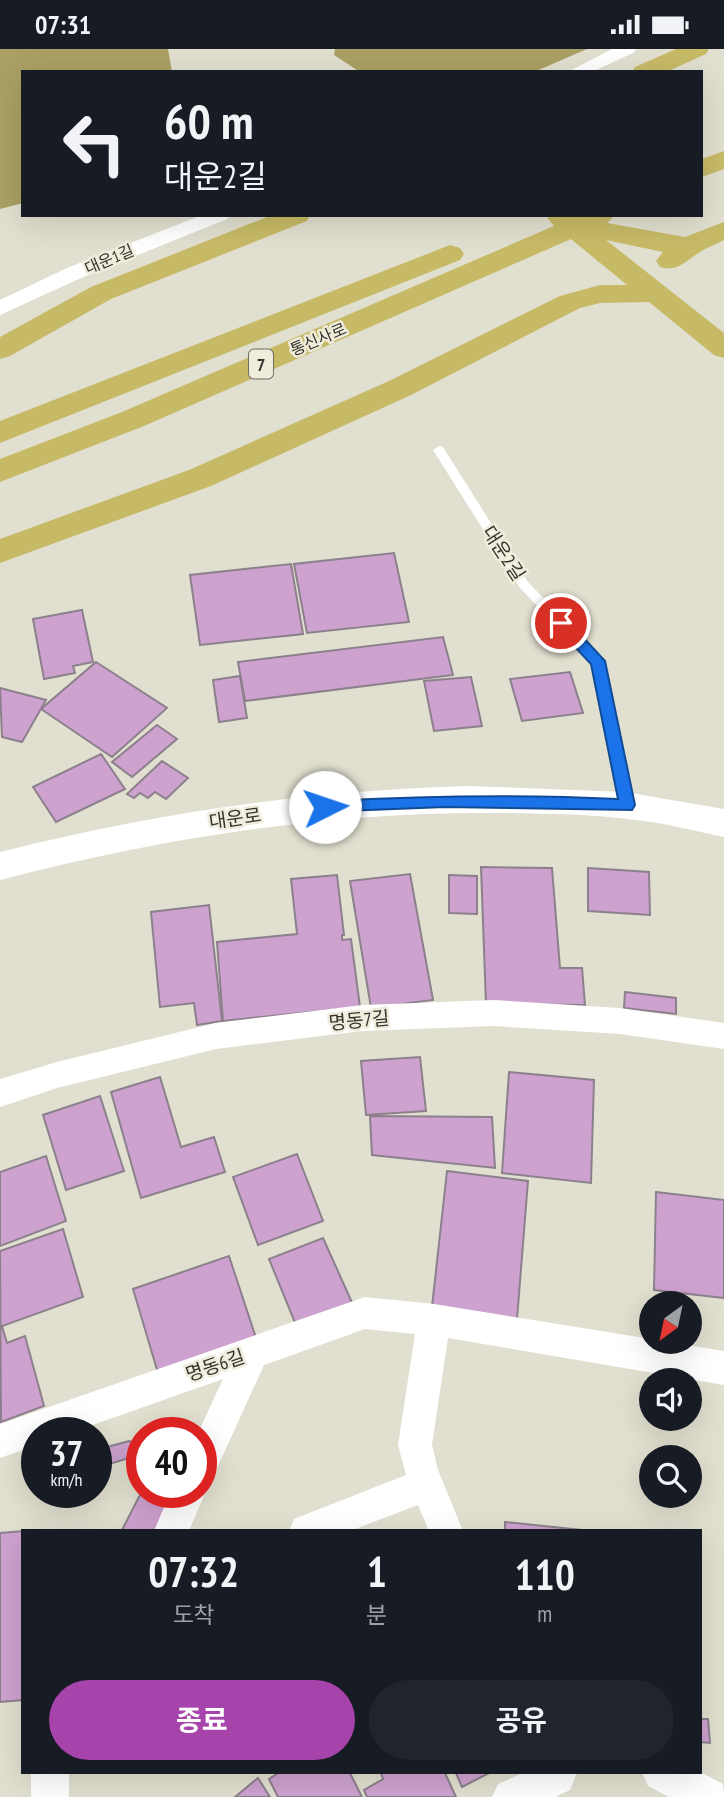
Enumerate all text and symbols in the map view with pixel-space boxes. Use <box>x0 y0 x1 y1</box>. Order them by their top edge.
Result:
text: 07:31 <box>35 8 91 41</box>
text: 60 m <box>164 89 253 153</box>
icon: left <box>49 98 140 189</box>
text: 대운2길 <box>164 155 267 197</box>
street label: 대운1길 <box>81 240 137 278</box>
street label: 통신사로 <box>287 318 349 360</box>
road number: 7 <box>249 349 273 379</box>
street label: 대운2길 <box>477 521 531 585</box>
pin <box>531 593 591 653</box>
icon: arrive <box>542 604 580 642</box>
position arrow <box>288 770 362 844</box>
street label: 대운로 <box>207 802 263 834</box>
street label: 명동7길 <box>328 1005 390 1035</box>
north arrow <box>639 1291 702 1355</box>
map controls <box>639 1291 702 1508</box>
street label: 명동6길 <box>182 1344 248 1386</box>
button: sound <box>639 1368 702 1431</box>
speed limit sign: 40 <box>126 1417 217 1508</box>
text: 37 <box>50 1430 83 1476</box>
button: search <box>639 1445 702 1508</box>
text: km/h <box>51 1468 82 1491</box>
text: 07:32 <box>148 1544 239 1599</box>
text: 1 <box>367 1544 387 1599</box>
text: 110 <box>515 1547 575 1602</box>
text: m <box>537 1599 552 1628</box>
text: 도착 <box>172 1600 215 1629</box>
text: 분 <box>366 1600 387 1629</box>
button: 종료 <box>49 1680 355 1760</box>
button: 공유 <box>369 1680 674 1760</box>

